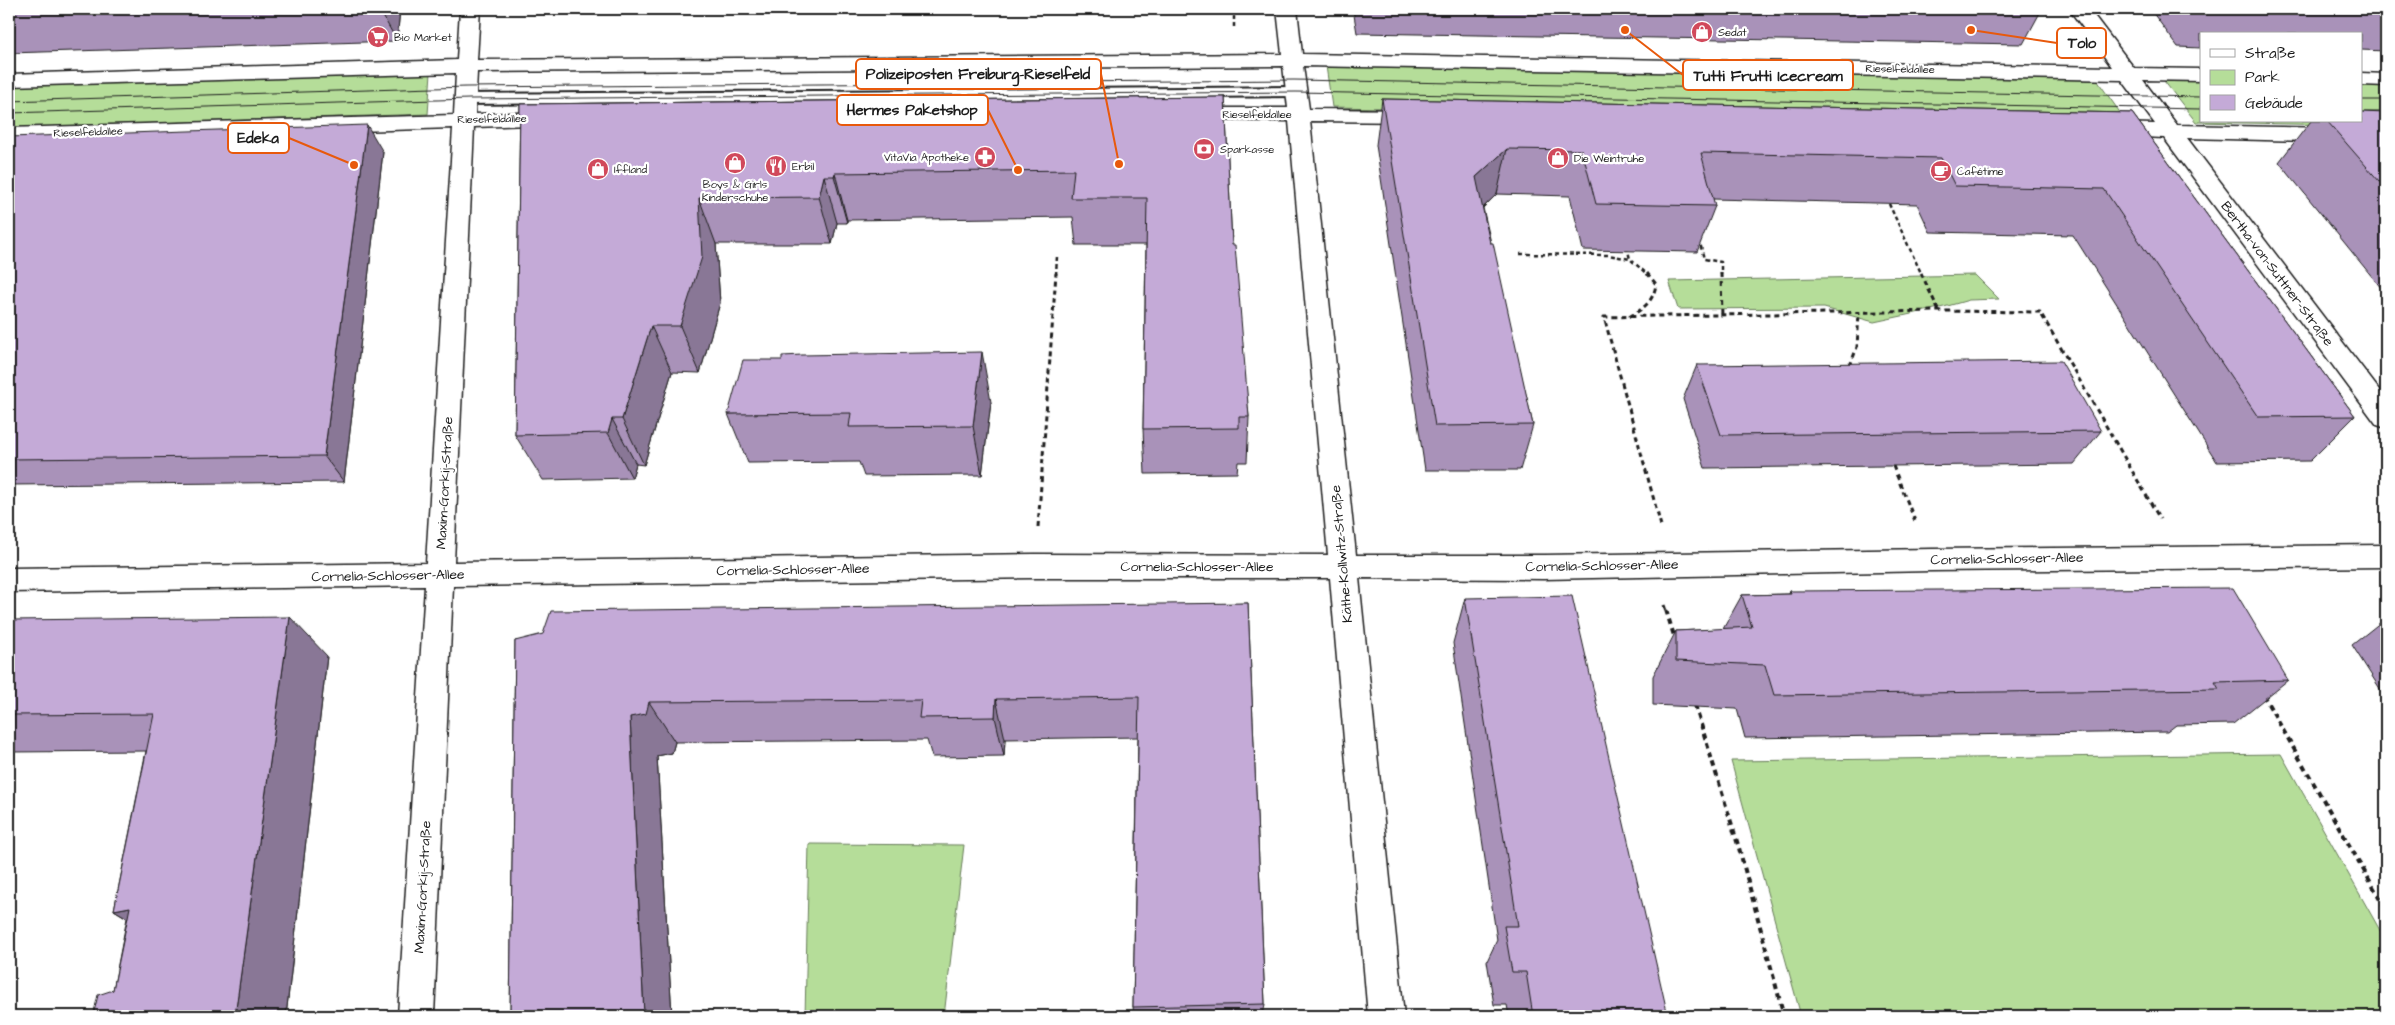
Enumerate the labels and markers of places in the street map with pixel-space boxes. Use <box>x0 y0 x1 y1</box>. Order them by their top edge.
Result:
shop icon: Sedat <box>1690 20 1714 44</box>
supermarket icon: Bio Market <box>366 25 390 49</box>
place label: Sedat <box>1718 25 1747 40</box>
callout: Tolo <box>2057 28 2106 58</box>
place label: Bio Market <box>394 30 453 45</box>
callout: Polizeiposten Freiburg-Rieselfeld <box>856 59 1101 89</box>
callout: Tutti Frutti Icecream <box>1683 60 1853 90</box>
callout: Hermes Paketshop <box>837 95 988 125</box>
callout: Edeka <box>228 123 289 153</box>
bank icon: Sparkasse <box>1192 137 1216 161</box>
place label: Sparkasse <box>1220 142 1274 157</box>
pharmacy icon: VitaVia Apotheke <box>973 145 997 169</box>
shop icon: Die Weintruhe <box>1546 146 1570 170</box>
place label: VitaVia Apotheke <box>884 150 969 165</box>
shop icon: Boys & Girls Kinderschuhe <box>723 151 747 175</box>
place label: Die Weintruhe <box>1574 151 1644 166</box>
restaurant icon: Erbil <box>764 154 788 178</box>
shop icon: Iffland <box>586 157 610 181</box>
place label: Erbil <box>792 159 814 174</box>
cafe icon: Cafétime <box>1929 159 1953 183</box>
place label: Iffland <box>614 162 648 177</box>
place label: Cafétime <box>1957 164 2004 179</box>
place label: Boys & Girls Kinderschuhe <box>702 177 768 205</box>

